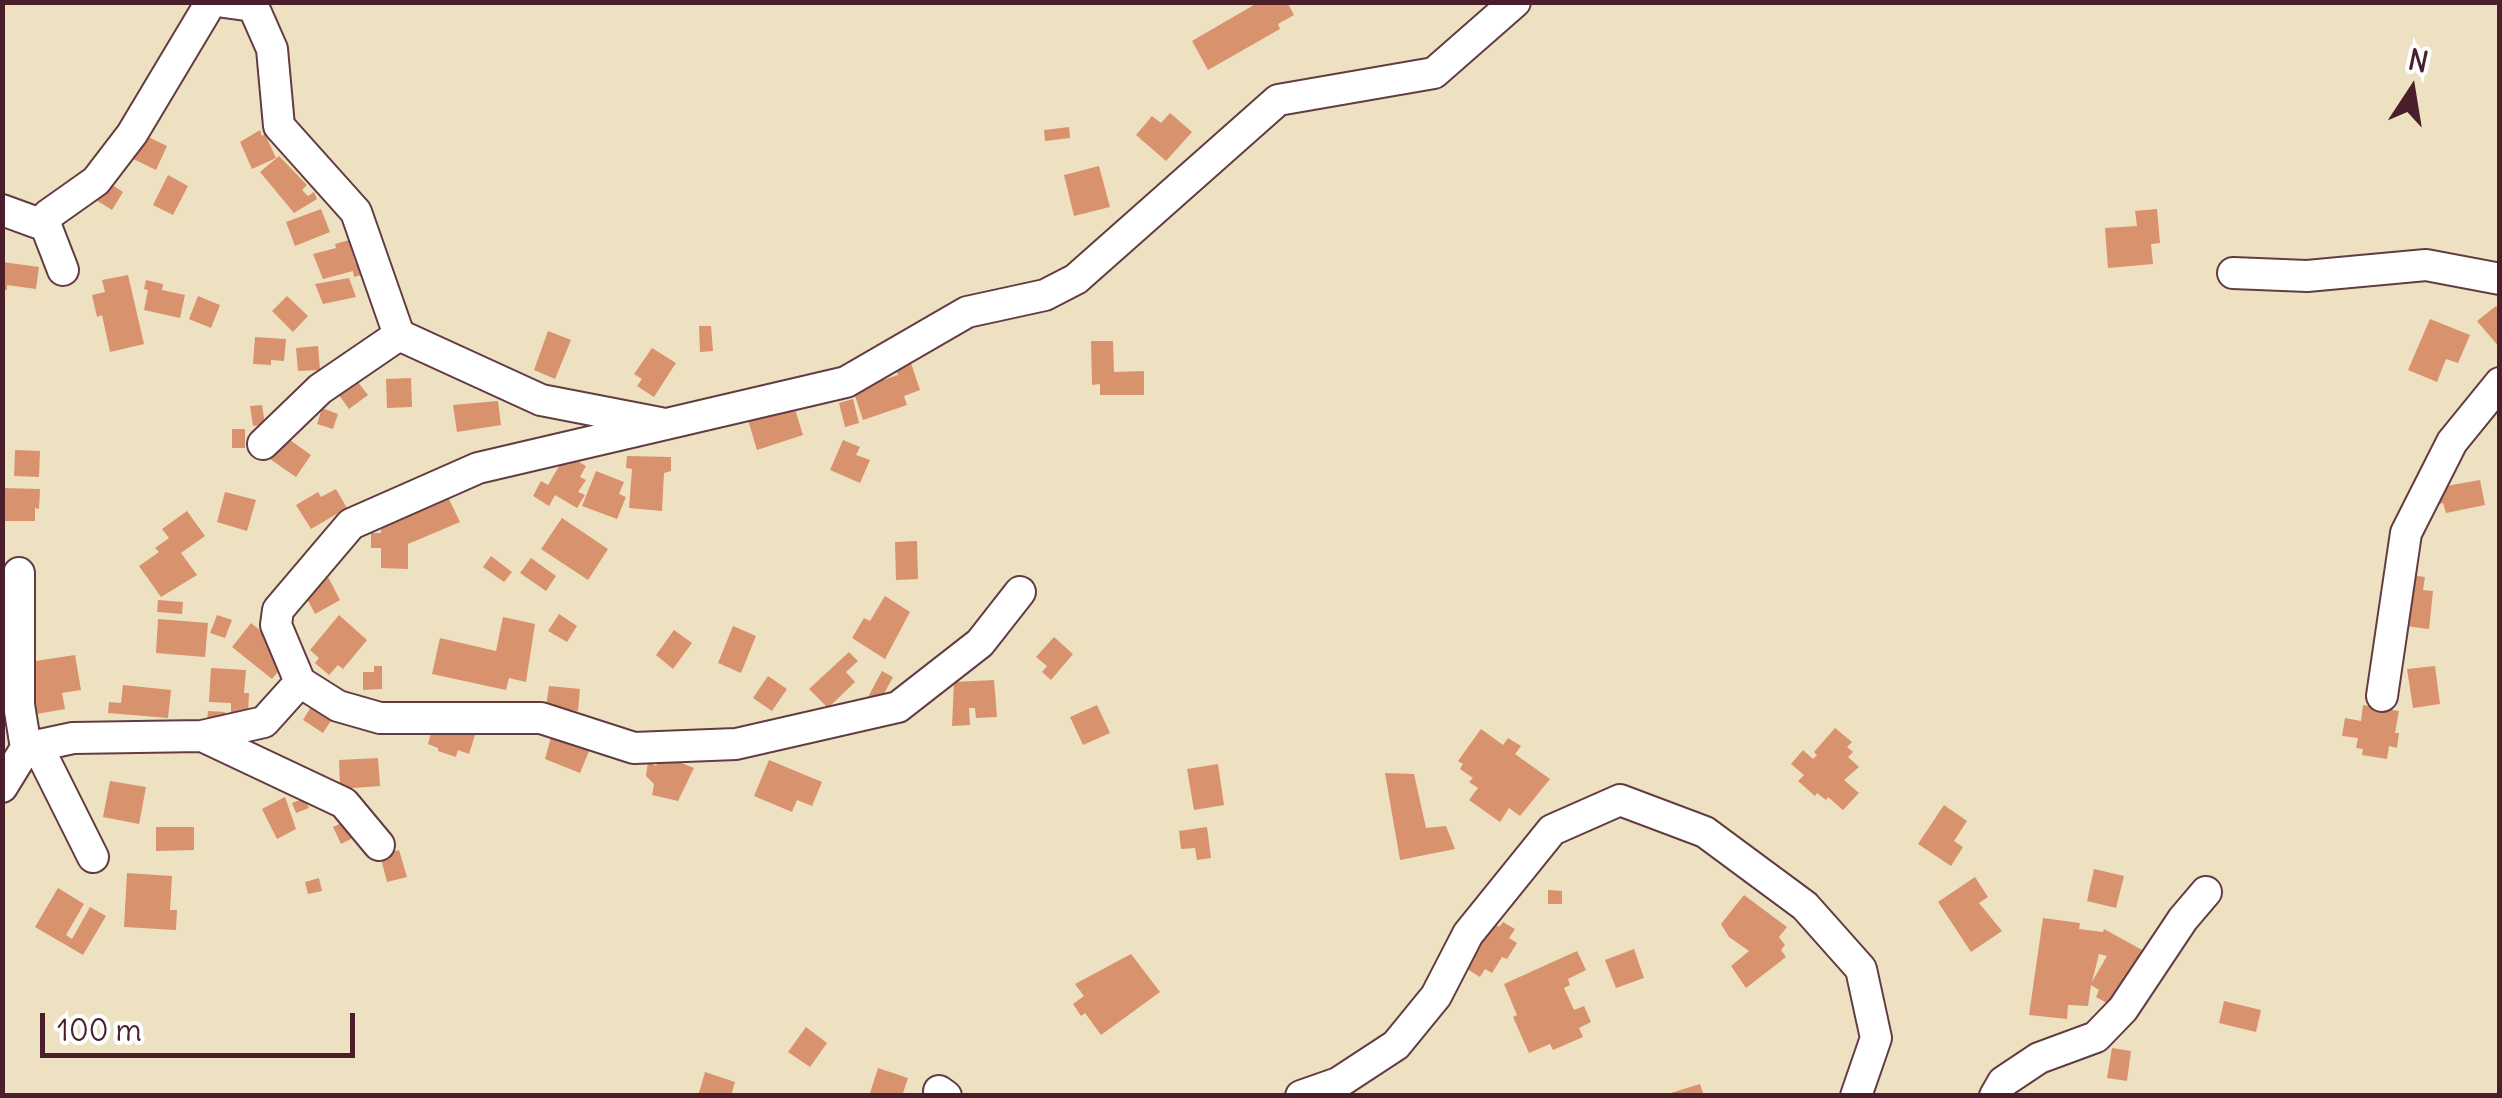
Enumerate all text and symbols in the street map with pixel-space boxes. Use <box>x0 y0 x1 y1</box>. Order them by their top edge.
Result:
north arrow <box>2362 40 2462 140</box>
text: N <box>2405 41 2431 80</box>
scale bar <box>45 993 360 1055</box>
text: 100 m <box>57 1011 142 1049</box>

